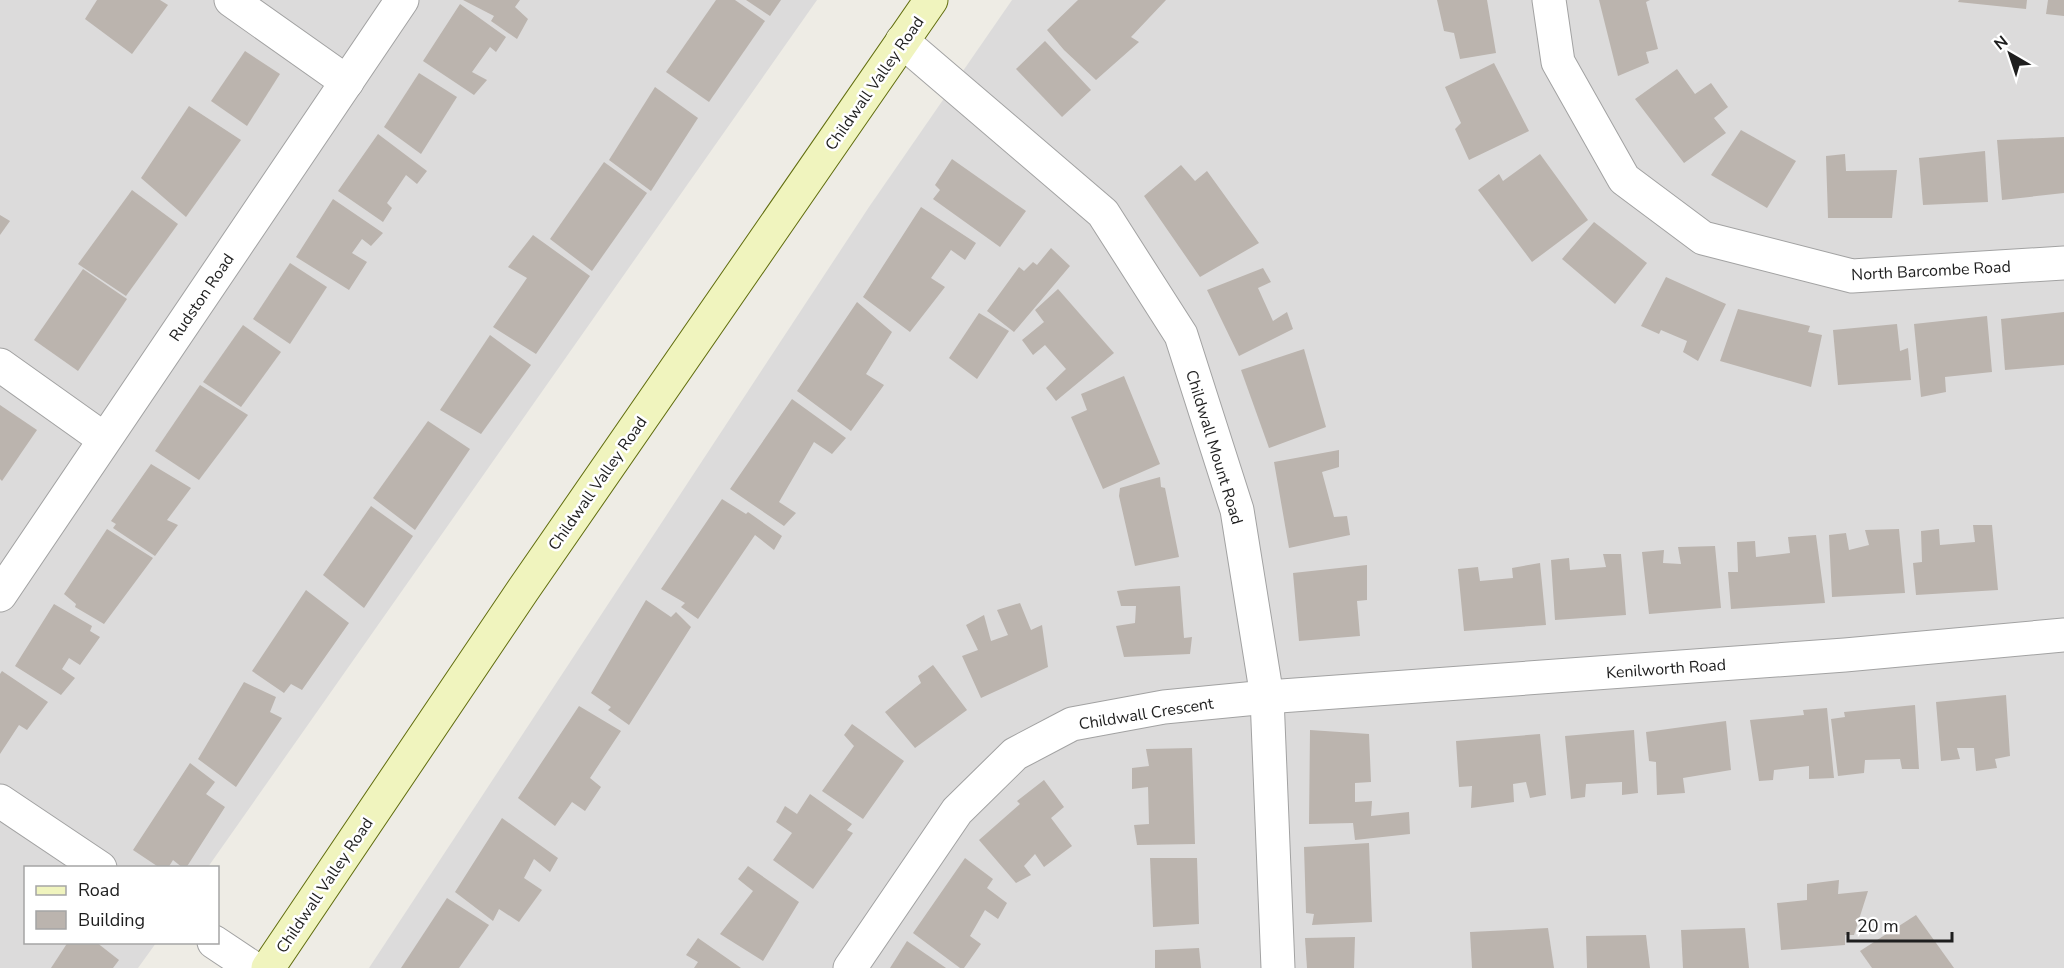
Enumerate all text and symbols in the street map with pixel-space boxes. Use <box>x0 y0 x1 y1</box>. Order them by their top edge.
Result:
street label: Childwall Valley Road <box>820 12 929 155</box>
north arrow <box>1980 24 2040 84</box>
text: N <box>1990 31 2013 55</box>
street label: Rudston Road <box>164 249 239 346</box>
street label: North Barcombe Road <box>1851 256 2011 286</box>
street label: Childwall Mount Road <box>1180 367 1248 527</box>
street label: Childwall Valley Road <box>543 412 652 555</box>
street label: Kenilworth Road <box>1605 654 1727 684</box>
street label: Childwall Crescent <box>1077 692 1215 735</box>
street label: Childwall Valley Road <box>271 814 378 958</box>
legend <box>24 866 219 944</box>
text: Road <box>78 878 120 902</box>
scale bar <box>1848 905 1952 943</box>
text: Building <box>78 908 145 932</box>
text: 20 m <box>1857 914 1899 938</box>

